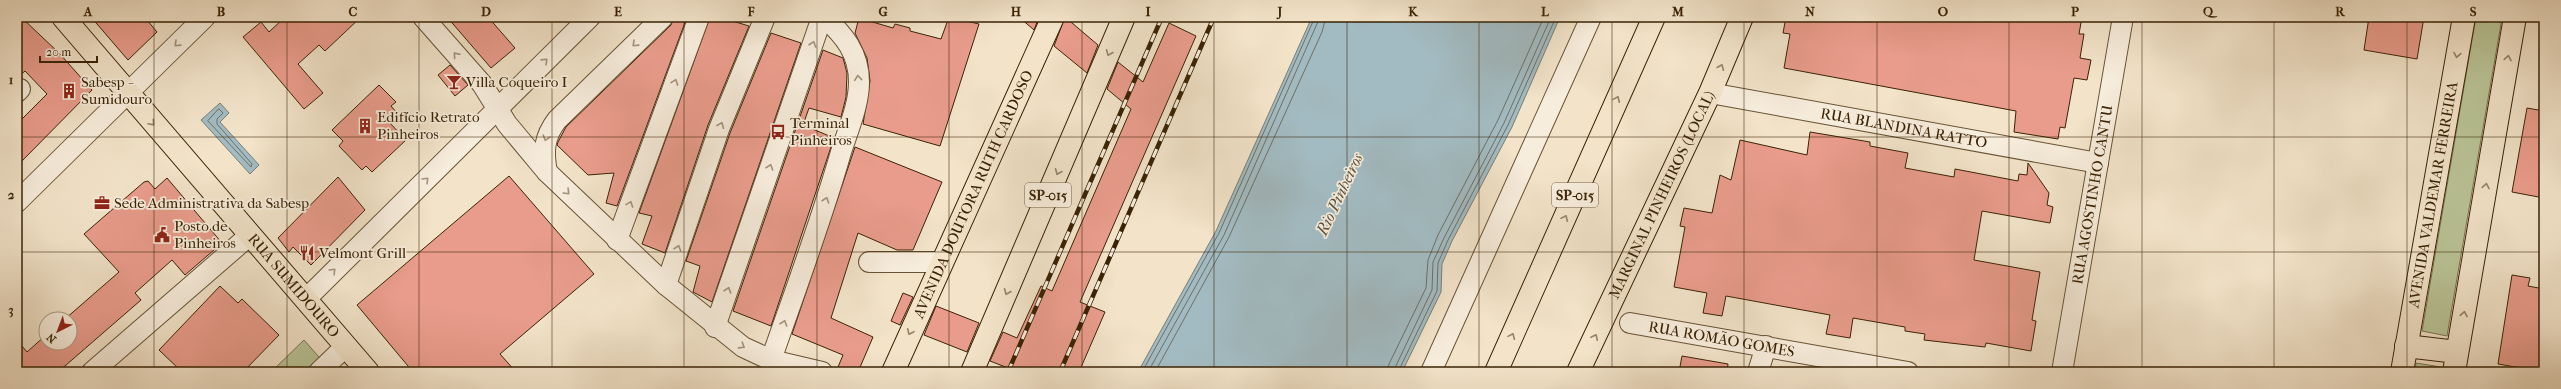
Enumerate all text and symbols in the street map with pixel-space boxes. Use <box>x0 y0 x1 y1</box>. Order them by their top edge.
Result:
text: A <box>83 4 93 19</box>
text: B <box>217 4 226 19</box>
text: C <box>349 4 358 19</box>
text: D <box>481 4 491 19</box>
text: E <box>614 4 622 19</box>
text: F <box>747 4 755 19</box>
text: G <box>878 4 888 19</box>
text: H <box>1011 4 1022 19</box>
text: I <box>1145 4 1151 19</box>
text: J <box>1276 4 1283 20</box>
text: K <box>1408 4 1419 19</box>
text: L <box>1541 4 1550 19</box>
text: M <box>1671 4 1684 19</box>
text: N <box>1805 4 1815 19</box>
text: O <box>1938 4 1948 19</box>
text: P <box>2071 4 2079 19</box>
text: Q <box>2203 4 2218 19</box>
text: R <box>2335 4 2346 19</box>
text: S <box>2470 4 2477 19</box>
scale bar <box>40 38 97 64</box>
one-way arrow <box>174 39 182 47</box>
one-way arrow <box>632 39 640 47</box>
one-way arrow <box>808 41 816 48</box>
text: 20 m <box>46 45 71 59</box>
one-way arrow <box>1106 48 1114 56</box>
one-way arrow <box>2453 52 2462 59</box>
one-way arrow <box>454 53 461 60</box>
one-way arrow <box>2503 55 2512 61</box>
one-way arrow <box>540 58 548 66</box>
one-way arrow <box>1716 63 1724 71</box>
street label: AVENIDA DOUTORA RUTH CARDOSO <box>909 67 1037 322</box>
text: 1 <box>9 72 14 87</box>
place label: Sabesp - Sumidouro <box>81 73 152 108</box>
bar icon: Villa Coqueiro I <box>445 73 463 91</box>
place label: Villa Coqueiro I <box>465 73 567 91</box>
one-way arrow <box>853 75 862 81</box>
one-way arrow <box>671 78 679 85</box>
street label: AVENIDA VALDEMAR FERREIRA <box>2404 80 2462 310</box>
building icon: Sabesp - Sumidouro <box>60 82 78 100</box>
street label: MARGINAL PINHEIROS (LOCAL) <box>1605 88 1719 302</box>
one-way arrow <box>1613 95 1621 102</box>
street label: RUA AGOSTINHO CANTU <box>2068 103 2117 286</box>
street label: RUA BLANDINA RATTO <box>1819 104 1989 152</box>
place label: Edifício Retrato Pinheiros <box>377 108 480 143</box>
place label: Terminal Pinheiros <box>790 114 852 149</box>
building icon: Edifício Retrato Pinheiros <box>356 117 374 135</box>
one-way arrow <box>147 118 154 125</box>
one-way arrow <box>717 121 725 128</box>
bus stop icon: Terminal Pinheiros <box>769 123 787 141</box>
one-way arrow <box>542 135 551 142</box>
water label: Rio Pinheiros <box>1312 149 1367 239</box>
one-way arrow <box>765 164 773 171</box>
one-way arrow <box>1054 169 1062 176</box>
one-way arrow <box>421 177 429 185</box>
road number: SP-015 <box>1025 183 1071 207</box>
road number: SP-015 <box>1552 183 1598 207</box>
one-way arrow <box>2481 183 2490 189</box>
text: 2 <box>8 187 15 202</box>
one-way arrow <box>562 187 570 195</box>
office icon: Sede Administrativa da Sabesp <box>93 194 111 212</box>
place label: Sede Administrativa da Sabesp <box>114 194 309 212</box>
one-way arrow <box>821 197 830 204</box>
one-way arrow <box>626 200 634 207</box>
one-way arrow <box>1560 214 1568 222</box>
place label: Posto de Pinheiros <box>174 217 236 252</box>
public building icon: Posto de Pinheiros <box>153 226 171 244</box>
street label: RUA SUMIDOURO <box>244 230 343 341</box>
restaurant icon: Velmont Grill <box>298 244 316 262</box>
place label: Velmont Grill <box>318 244 406 262</box>
one-way arrow <box>674 244 682 251</box>
one-way arrow <box>329 268 336 276</box>
one-way arrow <box>723 287 732 294</box>
one-way arrow <box>1003 288 1011 295</box>
text: 3 <box>8 302 14 318</box>
north arrow <box>38 311 78 351</box>
one-way arrow <box>2459 311 2467 317</box>
street label: RUA ROMÃO GOMES <box>1647 317 1796 361</box>
one-way arrow <box>779 320 788 327</box>
one-way arrow <box>907 327 915 335</box>
text: N <box>44 330 59 346</box>
one-way arrow <box>1507 333 1515 341</box>
one-way arrow <box>1590 333 1598 341</box>
one-way arrow <box>738 341 745 348</box>

